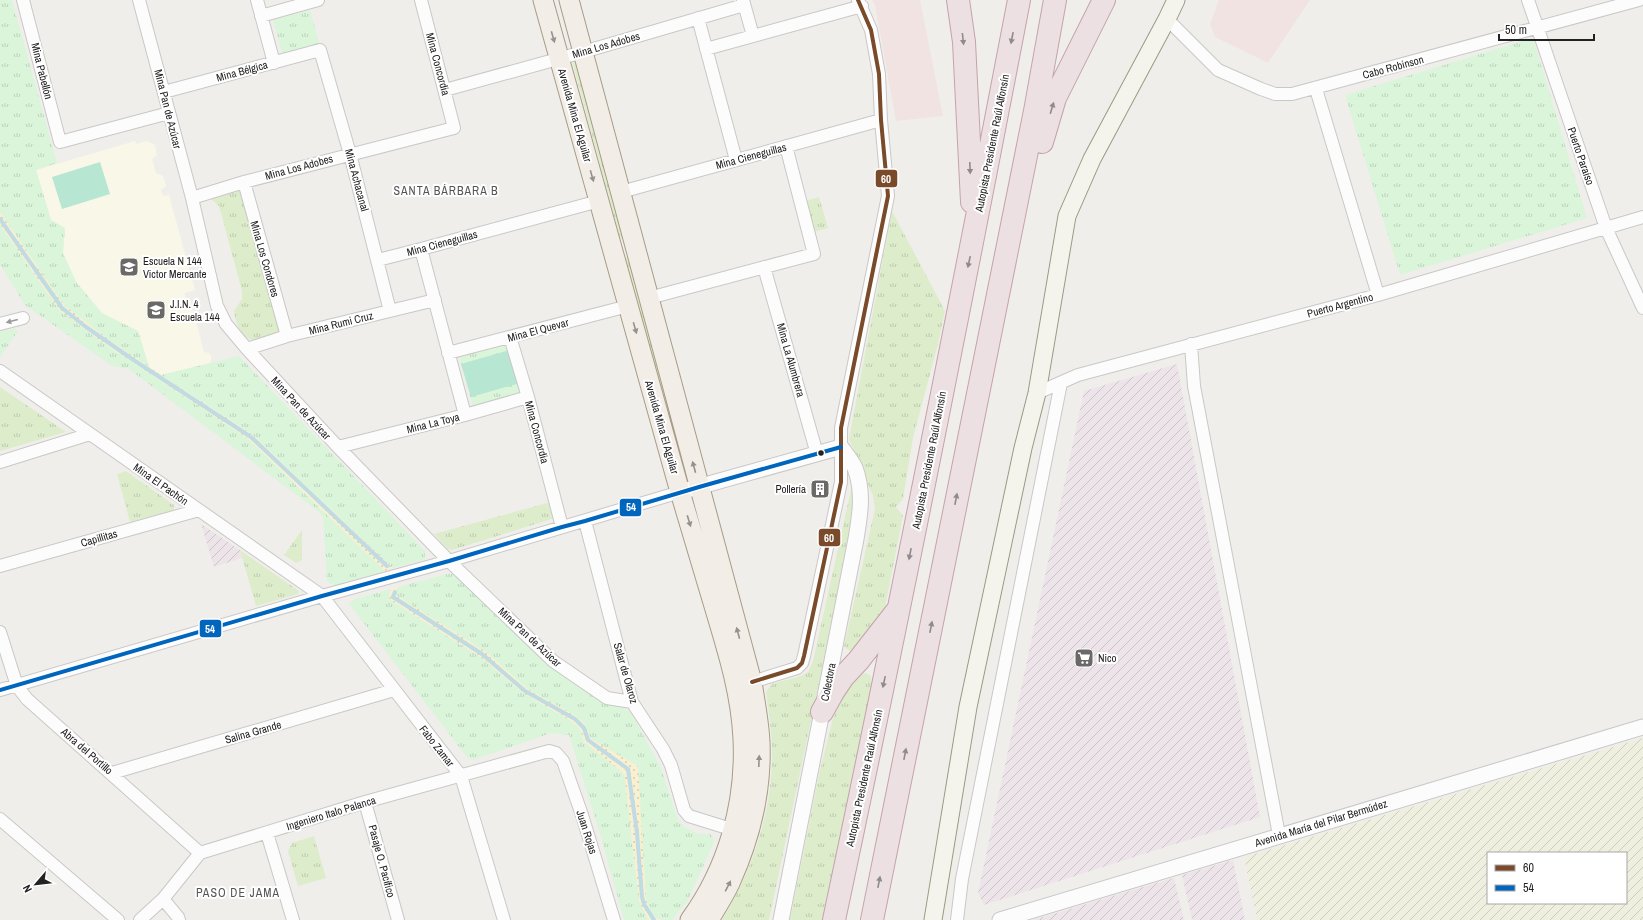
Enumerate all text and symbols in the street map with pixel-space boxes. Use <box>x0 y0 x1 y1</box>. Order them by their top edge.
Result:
scale bar <box>1499 16 1594 42</box>
text: 50 m <box>1505 22 1527 38</box>
street label: Mina Los Adobes <box>571 29 642 61</box>
street label: Mina Concordia <box>423 31 453 97</box>
one-way arrow <box>551 31 557 44</box>
one-way arrow <box>960 32 967 45</box>
one-way arrow <box>1008 32 1014 44</box>
street label: Mina Pabellón <box>28 41 56 101</box>
street label: Cabo Robinson <box>1361 52 1425 82</box>
street label: Mina Bélgica <box>215 57 269 85</box>
street label: Avenida Mina El Aguilar <box>555 66 595 163</box>
street label: Mina Pan de Azúcar <box>151 68 185 150</box>
street label: Autopista Presidente Raúl Alfonsín <box>972 73 1012 214</box>
one-way arrow <box>1049 102 1055 114</box>
street label: Puerto Paraíso <box>1565 125 1597 187</box>
street label: Mina Cieneguillas <box>714 140 788 172</box>
street label: Mina Achacanal <box>342 147 372 213</box>
street label: Mina Los Adobes <box>264 151 335 183</box>
one-way arrow <box>967 162 974 174</box>
line badge: 60 <box>875 169 898 188</box>
one-way arrow <box>589 170 595 182</box>
text: 60 <box>881 172 891 186</box>
district label: SANTA BÁRBARA B <box>393 183 499 199</box>
street label: Mina Los Condores <box>247 219 283 299</box>
street label: Mina Cieneguillas <box>405 227 479 259</box>
place label: Escuela N 144 Victor Mercante <box>143 254 207 281</box>
school or university icon: Escuela N 144 Victor Mercante <box>118 256 140 278</box>
one-way arrow <box>965 256 971 268</box>
street label: Puerto Argentino <box>1305 289 1375 321</box>
place label: J.I.N. 4 Escuela 144 <box>170 297 220 324</box>
school or university icon: J.I.N. 4 Escuela 144 <box>145 299 167 321</box>
street label: Mina Rumi Cruz <box>307 308 375 338</box>
street label: Mina El Quevar <box>506 315 570 345</box>
one-way arrow <box>5 318 17 324</box>
street label: Mina La Alumbrera <box>774 321 808 399</box>
one-way arrow <box>632 322 638 335</box>
street label: Mina Pan de Azúcar <box>268 374 334 442</box>
street label: Avenida Mina El Aguilar <box>642 378 682 475</box>
street label: Autopista Presidente Raúl Alfonsín <box>909 390 949 531</box>
street label: Mina Concordia <box>522 399 552 465</box>
street label: Mina La Toya <box>405 410 461 436</box>
unlabelled marker <box>816 448 826 458</box>
street label: Mina El Pachón <box>131 460 191 508</box>
one-way arrow <box>691 461 697 473</box>
building icon: Pollería <box>809 478 831 500</box>
place label: Pollería <box>775 482 806 496</box>
one-way arrow <box>954 493 960 506</box>
line badge: 54 <box>619 498 642 517</box>
text: 54 <box>626 500 636 514</box>
one-way arrow <box>686 515 692 527</box>
street label: Capillitas <box>79 526 119 550</box>
line badge: 60 <box>818 528 841 547</box>
text: 60 <box>824 531 834 545</box>
one-way arrow <box>907 548 913 561</box>
street label: Mina Pan de Azúcar <box>496 604 564 670</box>
line badge: 54 <box>199 619 222 638</box>
one-way arrow <box>928 621 934 633</box>
text: 54 <box>205 622 215 636</box>
one-way arrow <box>735 627 741 639</box>
street label: Salar de Olaroz <box>611 641 641 706</box>
supermarket icon: Nico <box>1073 647 1095 669</box>
place label: Nico <box>1098 651 1117 665</box>
street label: Colectora <box>817 662 839 702</box>
one-way arrow <box>881 676 887 688</box>
street label: Autopista Presidente Raúl Alfonsín <box>842 708 885 849</box>
street label: Salina Grande <box>223 717 283 747</box>
street label: Fabo Zamar <box>416 723 458 769</box>
street label: Abra del Portillo <box>57 724 116 777</box>
one-way arrow <box>902 748 908 760</box>
one-way arrow <box>756 755 763 767</box>
street label: Ingeniero Italo Palanca <box>285 793 377 833</box>
street label: Avenida María del Pilar Bermúdez <box>1252 796 1389 850</box>
street label: Juan Rojas <box>573 808 601 856</box>
street label: Pasaje O. Pacífico <box>366 823 398 899</box>
legend <box>1487 852 1627 904</box>
text: 60 <box>1523 860 1534 876</box>
north arrow <box>16 864 56 904</box>
one-way arrow <box>877 876 883 888</box>
one-way arrow <box>725 880 732 892</box>
text: 54 <box>1523 880 1534 896</box>
text: N <box>19 883 35 895</box>
district label: PASO DE JAMA <box>196 885 280 901</box>

